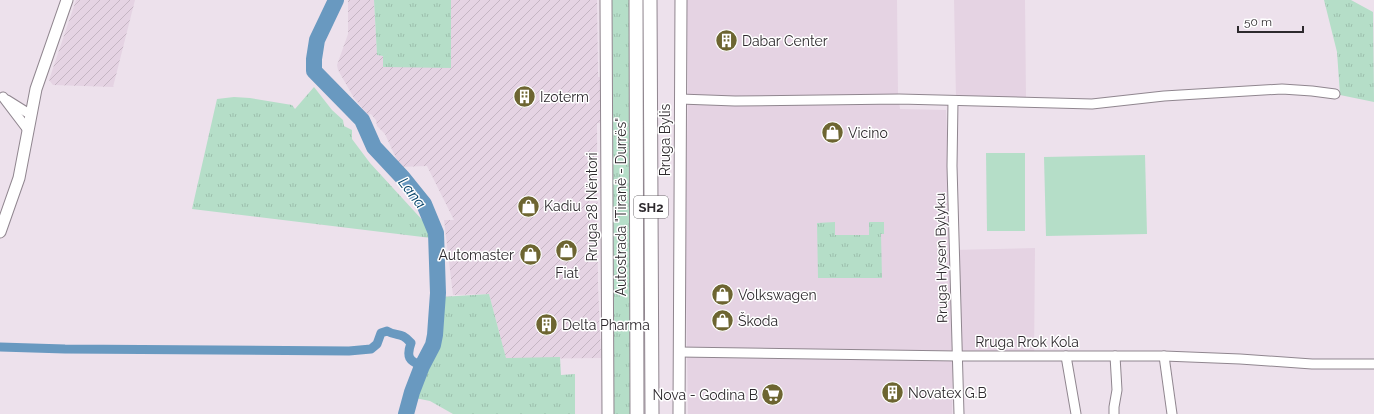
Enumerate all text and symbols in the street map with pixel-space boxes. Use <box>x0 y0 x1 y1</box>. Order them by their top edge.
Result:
scale bar <box>1238 8 1303 34</box>
text: 50 m <box>1244 15 1272 29</box>
building icon: Dabar Center <box>713 28 739 54</box>
place label: Dabar Center <box>742 33 828 49</box>
building icon: Izoterm <box>512 84 538 110</box>
place label: Izoterm <box>540 89 589 105</box>
street label: Rruga Bylis <box>657 103 673 176</box>
street label: Autostrada "Tiranë - Durrës" <box>613 118 629 296</box>
shop icon: Vicino <box>819 120 845 146</box>
place label: Vicino <box>848 125 888 141</box>
street label: Rruga 28 Nëntori <box>584 152 600 262</box>
water label: Lana <box>394 174 430 212</box>
shop icon: Kadiu <box>516 193 542 219</box>
street label: Rruga Hysen Bylyku <box>932 193 950 323</box>
road number: SH2 <box>634 196 668 218</box>
place label: Kadiu <box>544 198 581 214</box>
shop icon: Fiat <box>554 238 580 264</box>
shop icon: Automaster <box>517 242 543 268</box>
place label: Automaster <box>439 247 514 263</box>
place label: Fiat <box>555 265 579 281</box>
shop icon: Volkswagen <box>710 282 736 308</box>
place label: Volkswagen <box>738 287 817 303</box>
shop icon: Škoda <box>709 308 735 334</box>
place label: Škoda <box>738 311 778 329</box>
building icon: Delta Pharma <box>533 312 559 338</box>
place label: Delta Pharma <box>562 317 650 333</box>
street label: Rruga Rrok Kola <box>975 334 1079 350</box>
building icon: Novatex G.B <box>880 380 906 406</box>
supermarket icon: Nova - Godina B <box>760 382 786 408</box>
place label: Novatex G.B <box>908 385 987 401</box>
place label: Nova - Godina B <box>652 387 758 403</box>

